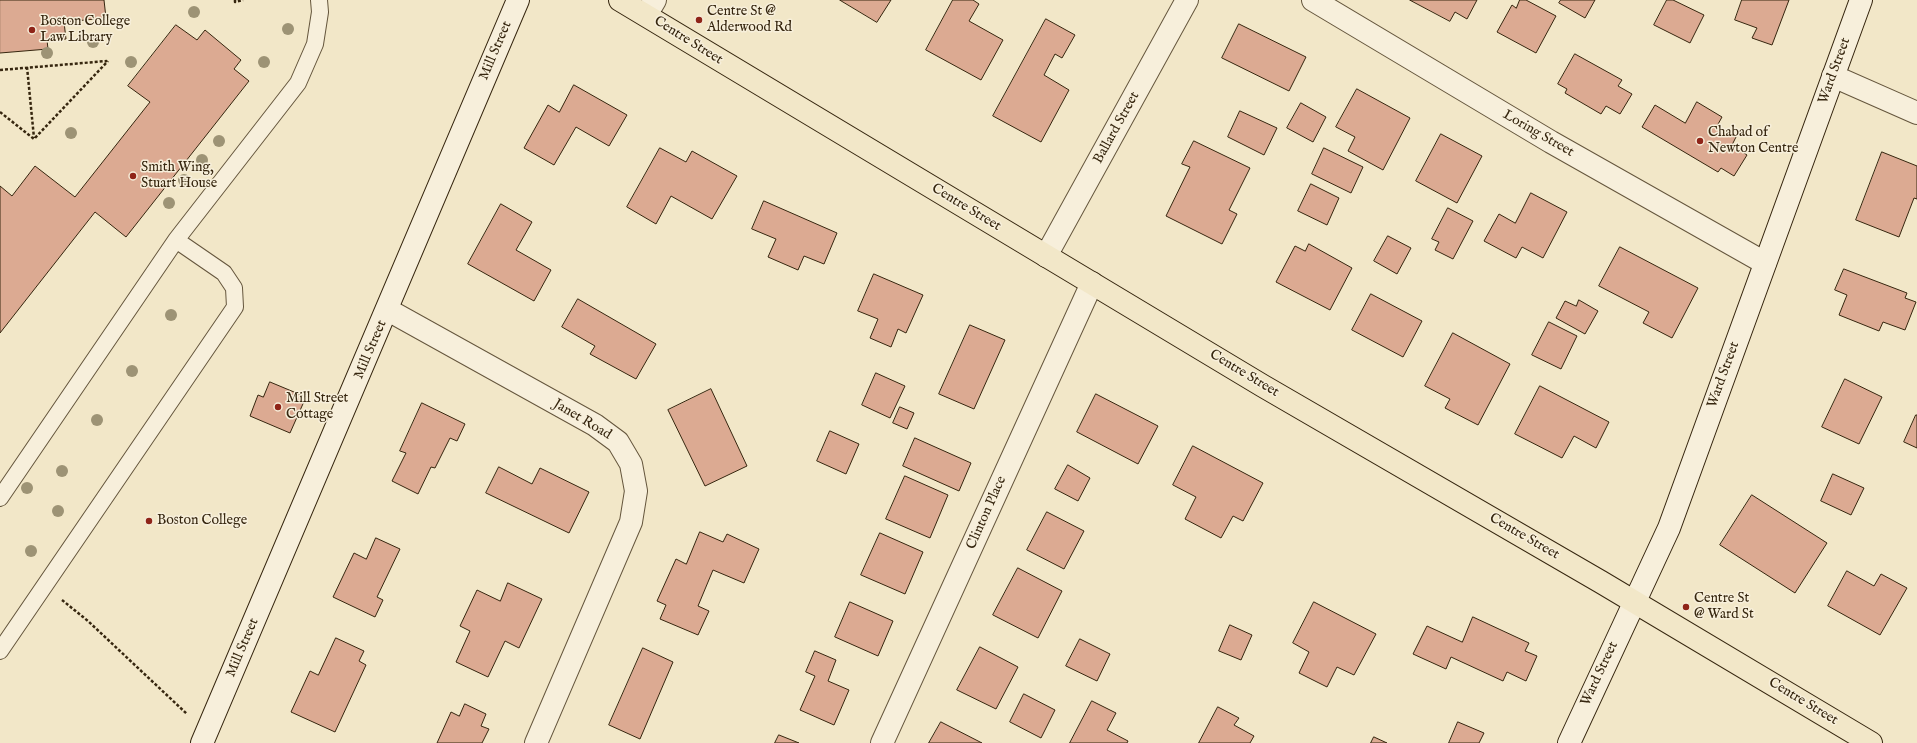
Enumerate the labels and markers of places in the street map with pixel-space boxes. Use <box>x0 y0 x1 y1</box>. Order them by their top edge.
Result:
place label: Centre St @ Alderwood Rd <box>707 4 792 36</box>
place label: Boston College Law Library <box>40 14 130 46</box>
marker: Centre St @ Alderwood Rd <box>694 15 704 25</box>
marker: Boston College Law Library <box>27 25 37 35</box>
place label: Chabad of Newton Centre <box>1708 125 1798 158</box>
marker: Chabad of Newton Centre <box>1695 136 1705 146</box>
place label: Smith Wing, Stuart House <box>141 160 217 192</box>
marker: Smith Wing, Stuart House <box>128 171 138 181</box>
place label: Mill Street Cottage <box>286 391 348 424</box>
marker: Mill Street Cottage <box>273 402 283 412</box>
place label: Boston College <box>157 513 247 529</box>
marker: Boston College <box>144 516 154 526</box>
place label: Centre St @ Ward St <box>1694 591 1754 624</box>
marker: Centre St @ Ward St <box>1681 602 1691 612</box>

